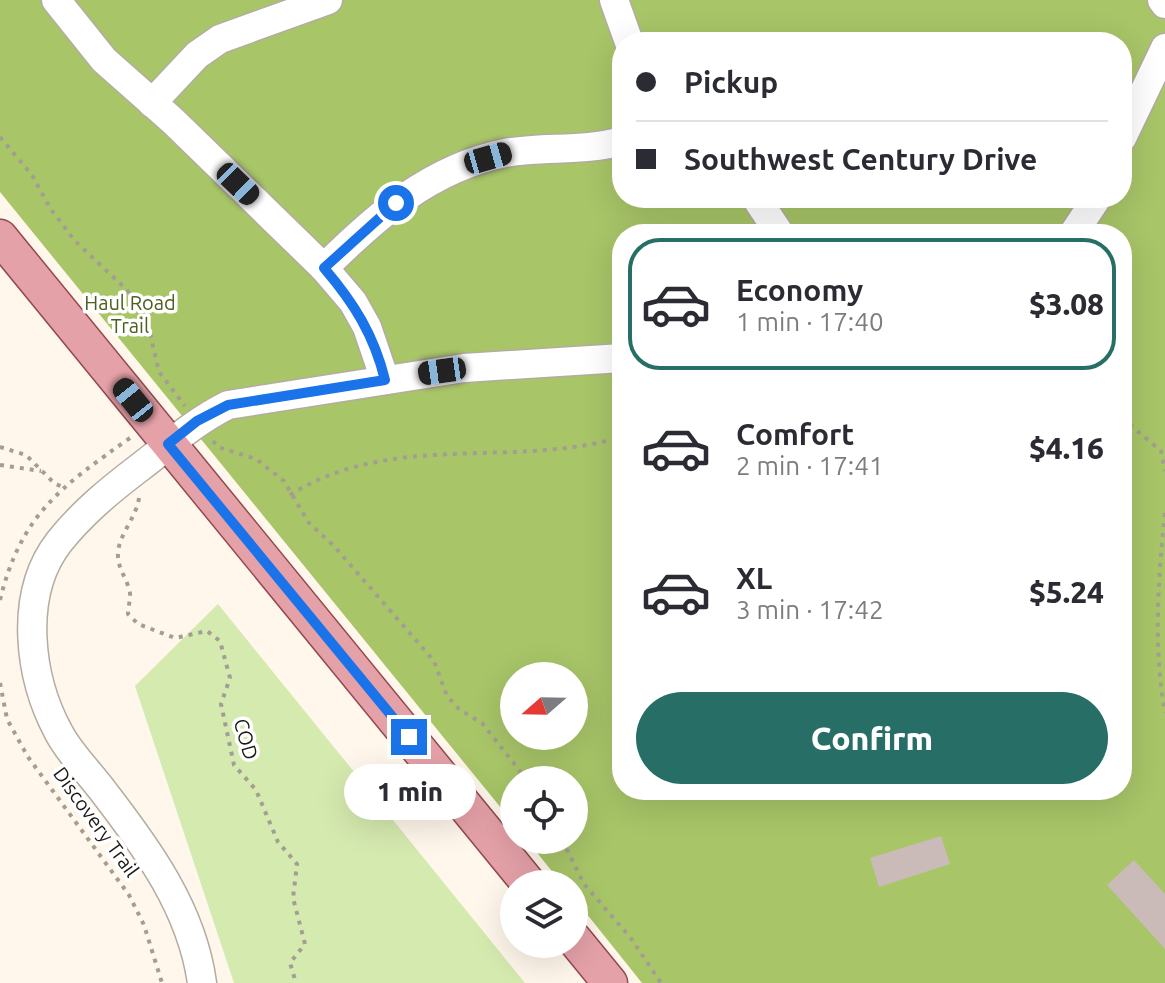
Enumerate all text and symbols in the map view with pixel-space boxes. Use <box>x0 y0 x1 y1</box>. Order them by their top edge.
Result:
text: Pickup <box>684 65 778 99</box>
car <box>462 140 514 176</box>
text: Southwest Century Drive <box>684 142 1037 176</box>
car <box>212 159 264 209</box>
route start <box>378 185 414 221</box>
icon: car <box>640 268 712 340</box>
text: Economy <box>736 273 863 307</box>
text: $3.08 <box>1029 287 1104 321</box>
park label: Haul Road Trail <box>84 291 176 337</box>
text: 1 min · 17:40 <box>736 307 884 336</box>
car <box>417 356 467 386</box>
car <box>109 374 157 426</box>
icon: car <box>640 412 712 484</box>
text: Comfort <box>736 417 854 451</box>
text: $4.16 <box>1029 431 1104 465</box>
text: 2 min · 17:41 <box>736 451 884 480</box>
icon: car <box>640 556 712 628</box>
text: XL <box>736 561 772 595</box>
text: $5.24 <box>1029 575 1104 609</box>
text: 3 min · 17:42 <box>736 595 884 624</box>
north arrow <box>500 662 588 750</box>
map controls <box>500 662 588 958</box>
button: Confirm <box>636 692 1108 784</box>
street label: COD <box>230 716 263 762</box>
route end <box>391 719 427 755</box>
street label: Discovery Trail <box>49 762 144 881</box>
callout: 1 min <box>343 765 475 821</box>
button: locate <box>500 766 588 854</box>
text: 1 min <box>377 777 443 806</box>
button: layers <box>500 870 588 958</box>

